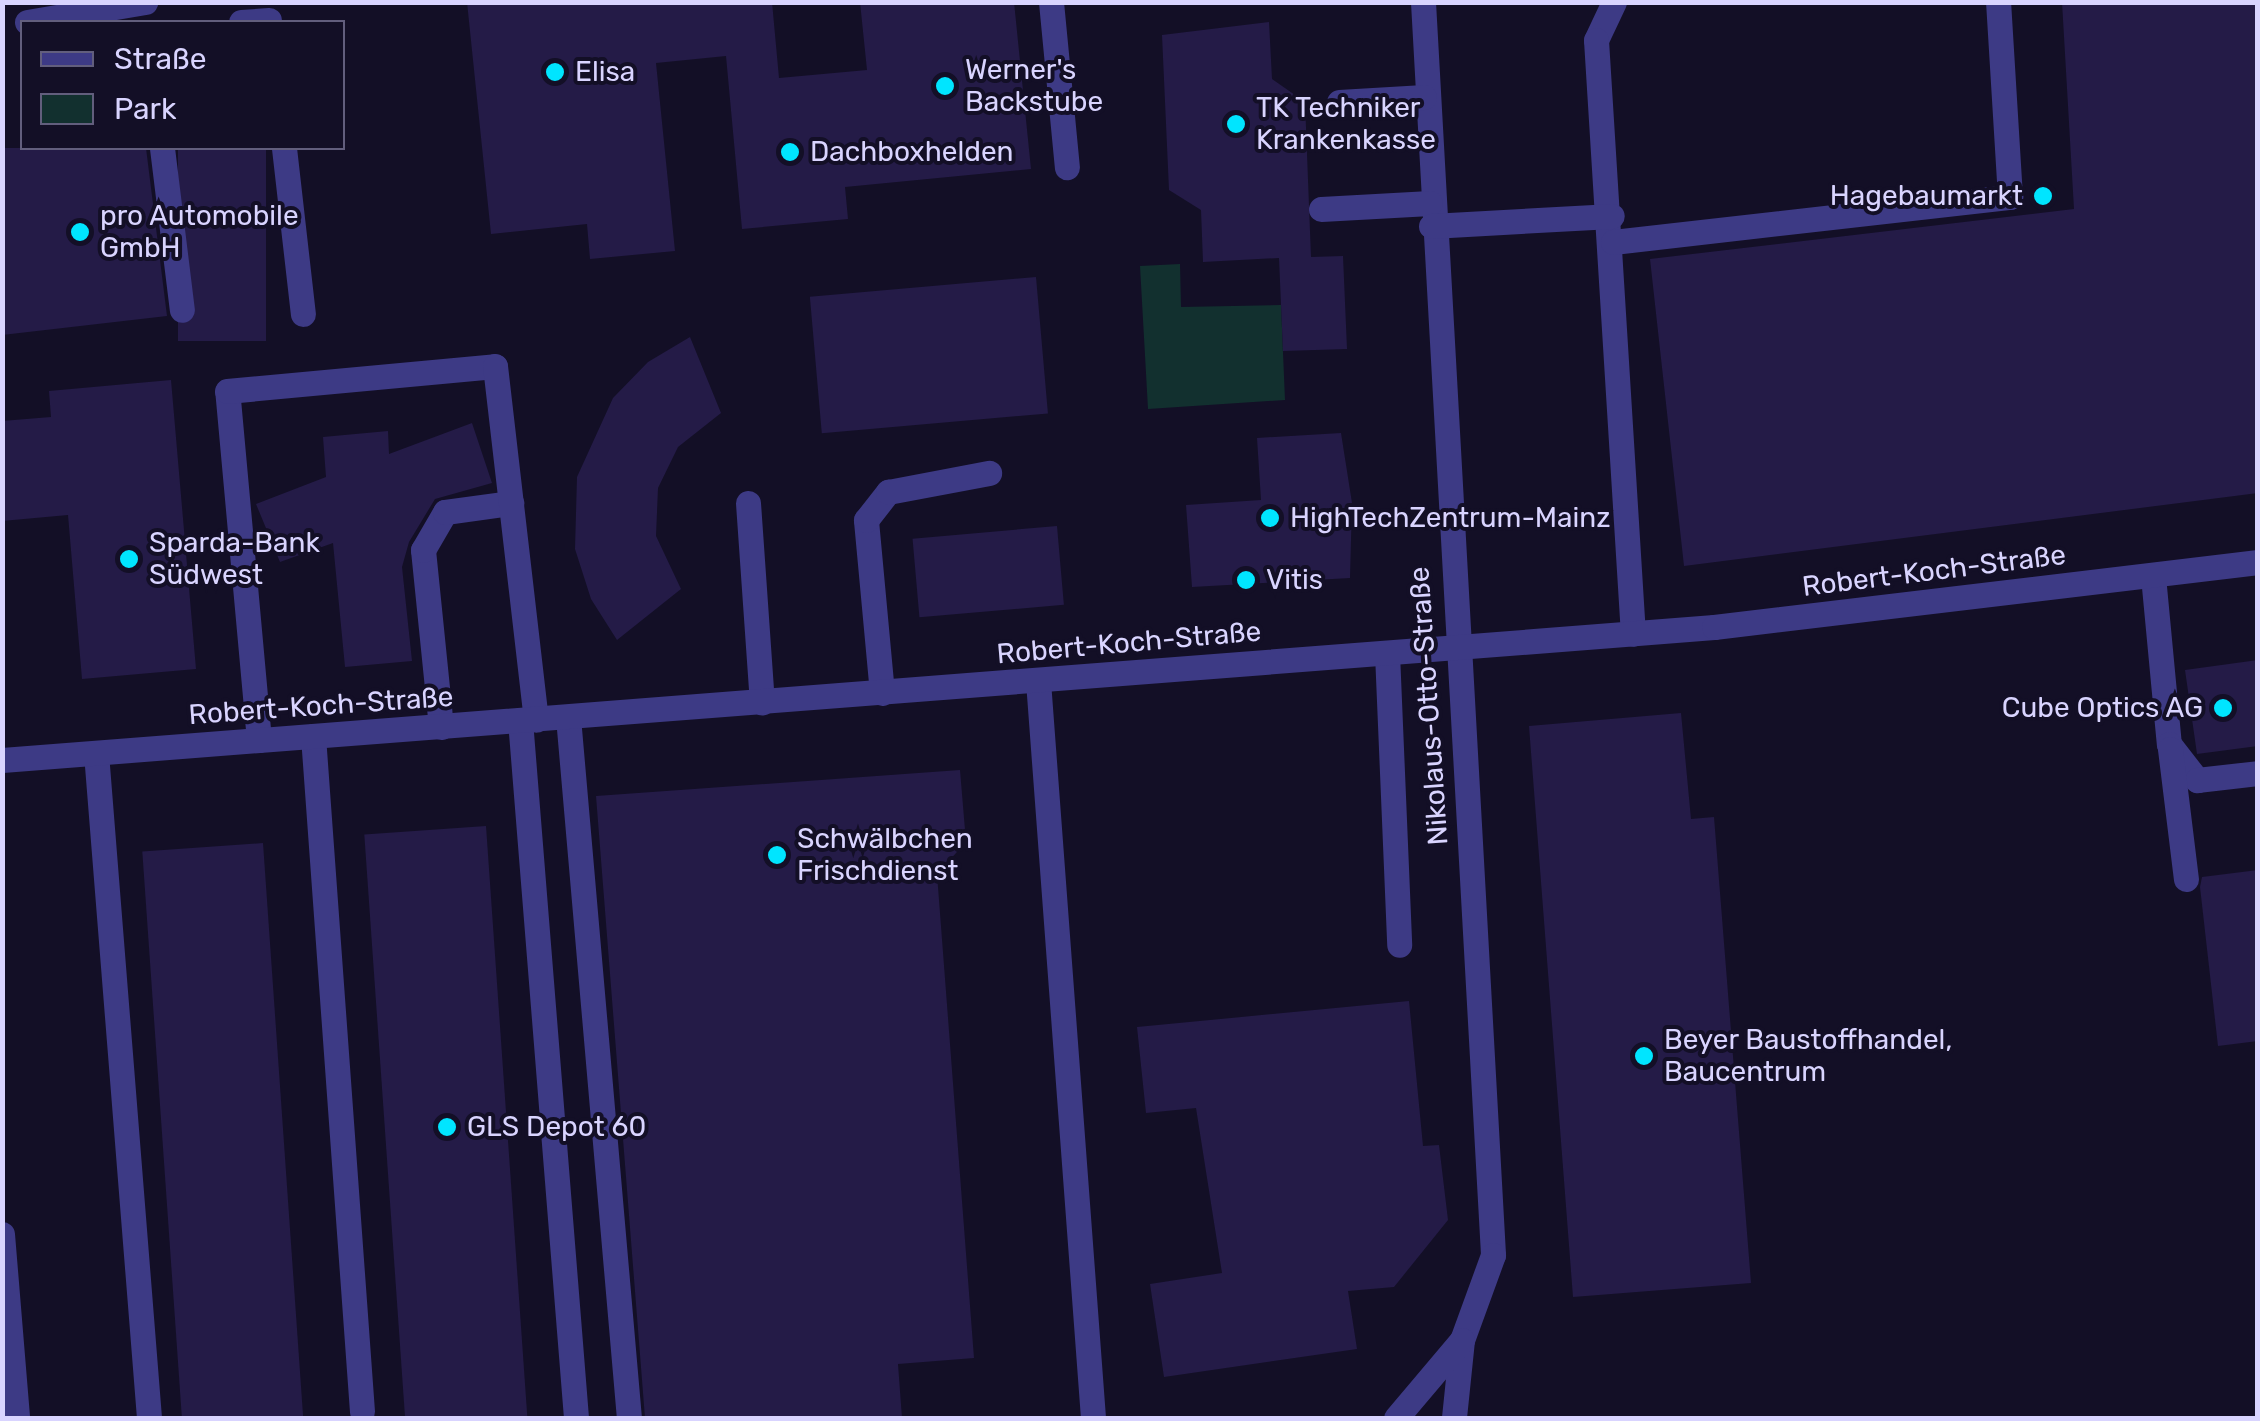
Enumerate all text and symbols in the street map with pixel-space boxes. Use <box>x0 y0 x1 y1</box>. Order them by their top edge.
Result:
legend <box>20 20 345 150</box>
text: Straße <box>114 41 207 77</box>
place label: Werner's Backstube <box>965 53 1103 119</box>
place label: Elisa <box>575 55 635 89</box>
marker: Elisa <box>544 61 566 83</box>
marker: Werner's Backstube <box>934 75 956 97</box>
text: Park <box>114 91 176 127</box>
place label: TK Techniker Krankenkasse <box>1256 91 1436 157</box>
marker: TK Techniker Krankenkasse <box>1225 113 1247 135</box>
place label: Dachboxhelden <box>810 135 1014 169</box>
marker: Dachboxhelden <box>779 141 801 163</box>
place label: Hagebaumarkt <box>1830 179 2023 213</box>
marker: Hagebaumarkt <box>2032 185 2054 207</box>
place label: pro Automobile GmbH <box>100 199 299 265</box>
marker: pro Automobile GmbH <box>69 221 91 243</box>
place label: HighTechZentrum-Mainz <box>1290 501 1611 535</box>
marker: HighTechZentrum-Mainz <box>1259 507 1281 529</box>
place label: Sparda-Bank Südwest <box>149 526 320 592</box>
street label: Robert-Koch-Straße <box>1800 538 2068 604</box>
marker: Sparda-Bank Südwest <box>118 548 140 570</box>
place label: Vitis <box>1266 563 1323 597</box>
street label: Nikolaus-Otto-Straße <box>1403 566 1455 846</box>
marker: Vitis <box>1235 569 1257 591</box>
street label: Robert-Koch-Straße <box>995 615 1263 671</box>
street label: Robert-Koch-Straße <box>188 680 454 732</box>
place label: Cube Optics AG <box>2001 691 2203 725</box>
marker: Cube Optics AG <box>2212 697 2234 719</box>
place label: Schwälbchen Frischdienst <box>797 822 973 888</box>
marker: Schwälbchen Frischdienst <box>766 844 788 866</box>
place label: Beyer Baustoffhandel, Baucentrum <box>1664 1023 1953 1089</box>
marker: Beyer Baustoffhandel, Baucentrum <box>1633 1045 1655 1067</box>
place label: GLS Depot 60 <box>467 1110 646 1144</box>
marker: GLS Depot 60 <box>436 1116 458 1138</box>

